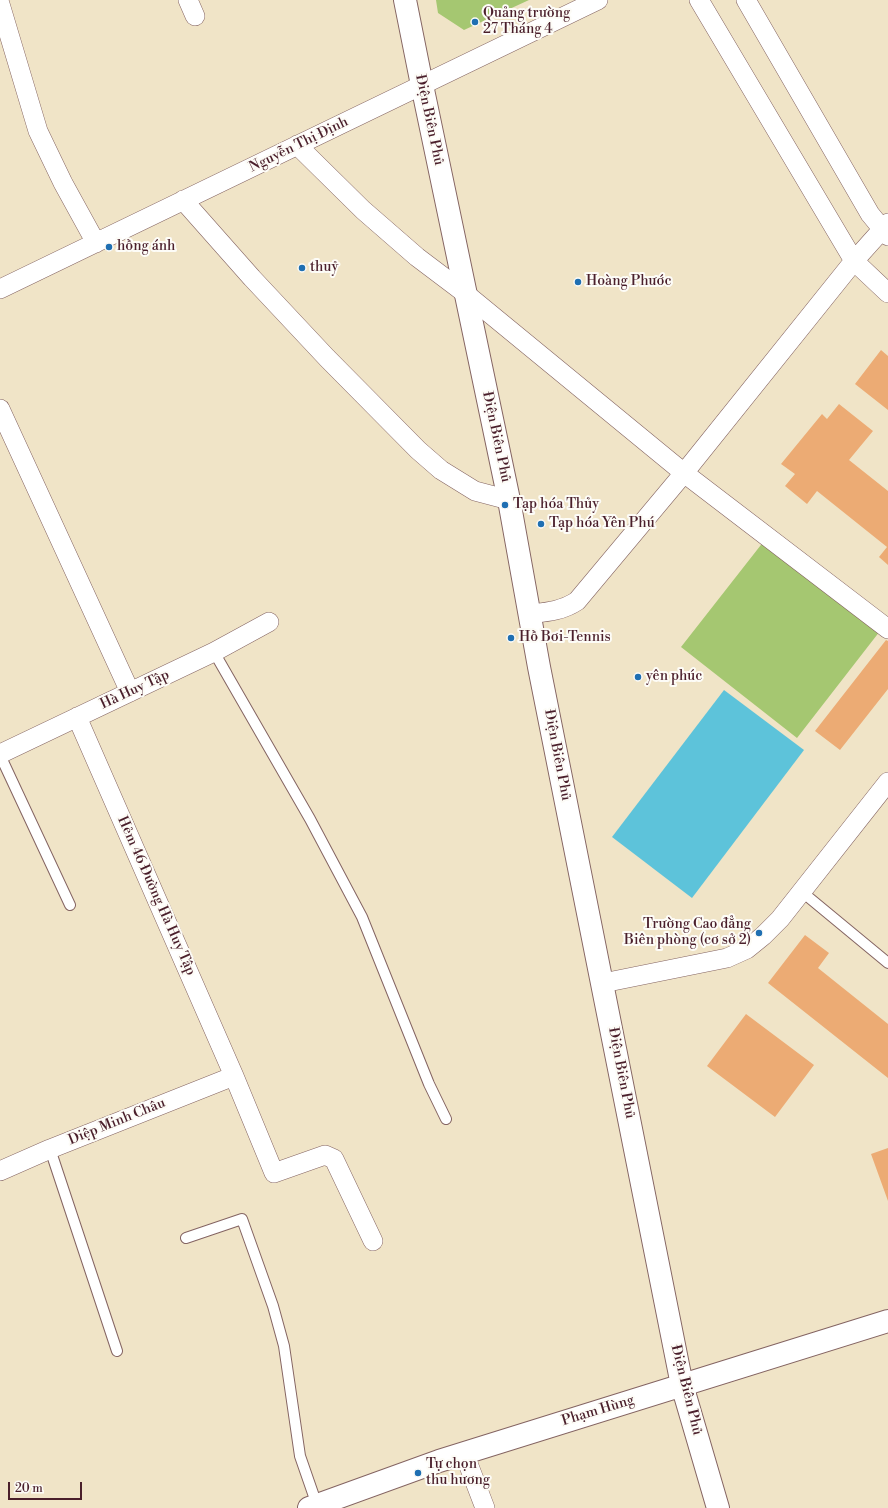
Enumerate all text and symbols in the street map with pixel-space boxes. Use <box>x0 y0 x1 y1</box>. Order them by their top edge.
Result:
place label: Quảng trường 27 Tháng 4 <box>483 6 570 38</box>
marker: Quảng trường 27 Tháng 4 <box>470 17 480 27</box>
street label: Điện Biên Phủ <box>411 73 447 167</box>
street label: Nguyễn Thị Định <box>247 114 351 176</box>
place label: hồng ánh <box>117 239 175 255</box>
marker: hồng ánh <box>104 242 114 252</box>
place label: thuỷ <box>310 260 338 276</box>
marker: thuỷ <box>297 263 307 273</box>
place label: Hoàng Phước <box>586 274 671 290</box>
marker: Hoàng Phước <box>573 277 583 287</box>
street label: Điện Biên Phủ <box>478 390 514 484</box>
place label: Tạp hóa Thủy <box>513 497 599 513</box>
marker: Tạp hóa Thủy <box>500 500 510 510</box>
place label: Tạp hóa Yên Phú <box>549 516 655 532</box>
marker: Tạp hóa Yên Phú <box>536 519 546 529</box>
place label: Hồ Bơi-Tennis <box>519 630 611 646</box>
marker: Hồ Bơi-Tennis <box>506 633 516 643</box>
street label: Hà Huy Tập <box>98 667 172 713</box>
place label: yên phúc <box>646 669 702 685</box>
marker: yên phúc <box>633 672 643 682</box>
street label: Điện Biên Phủ <box>540 708 574 802</box>
street label: Hẻm 46 Đường Hà Huy Tập <box>113 814 199 978</box>
place label: Trường Cao đẳng Biên phòng (cơ sở 2) <box>624 917 751 950</box>
marker: Trường Cao đẳng Biên phòng (cơ sở 2) <box>754 928 764 938</box>
street label: Điện Biên Phủ <box>604 1026 638 1120</box>
street label: Diệp Minh Châu <box>66 1095 168 1149</box>
street label: Điện Biên Phủ <box>667 1343 705 1437</box>
street label: Phạm Hùng <box>560 1392 636 1430</box>
place label: Tự chọn thu hương <box>426 1457 490 1490</box>
marker: Tự chọn thu hương <box>413 1468 423 1478</box>
scale bar <box>10 1474 84 1500</box>
text: 20 m <box>15 1481 43 1496</box>

